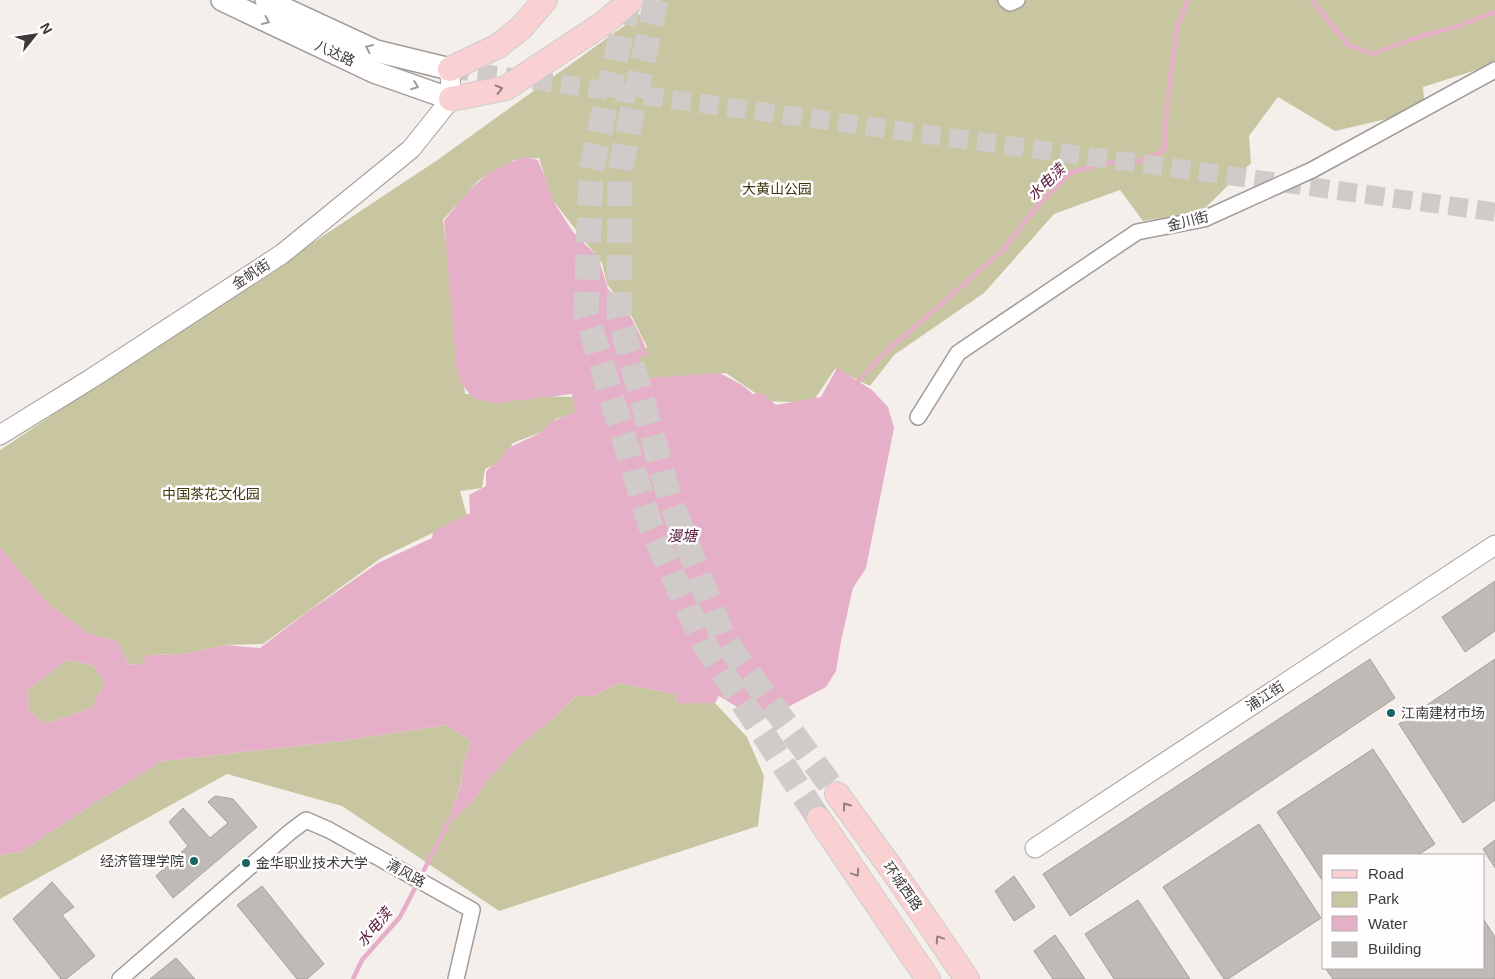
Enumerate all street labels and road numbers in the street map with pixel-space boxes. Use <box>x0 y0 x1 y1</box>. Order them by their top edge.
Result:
street label: 八达路 <box>313 37 357 69</box>
street label: 金川街 <box>1166 208 1210 234</box>
street label: 金帆街 <box>229 256 273 292</box>
street label: 浦江街 <box>1243 678 1287 714</box>
street label: 清风路 <box>384 856 428 890</box>
street label: 环城西路 <box>880 858 926 914</box>

